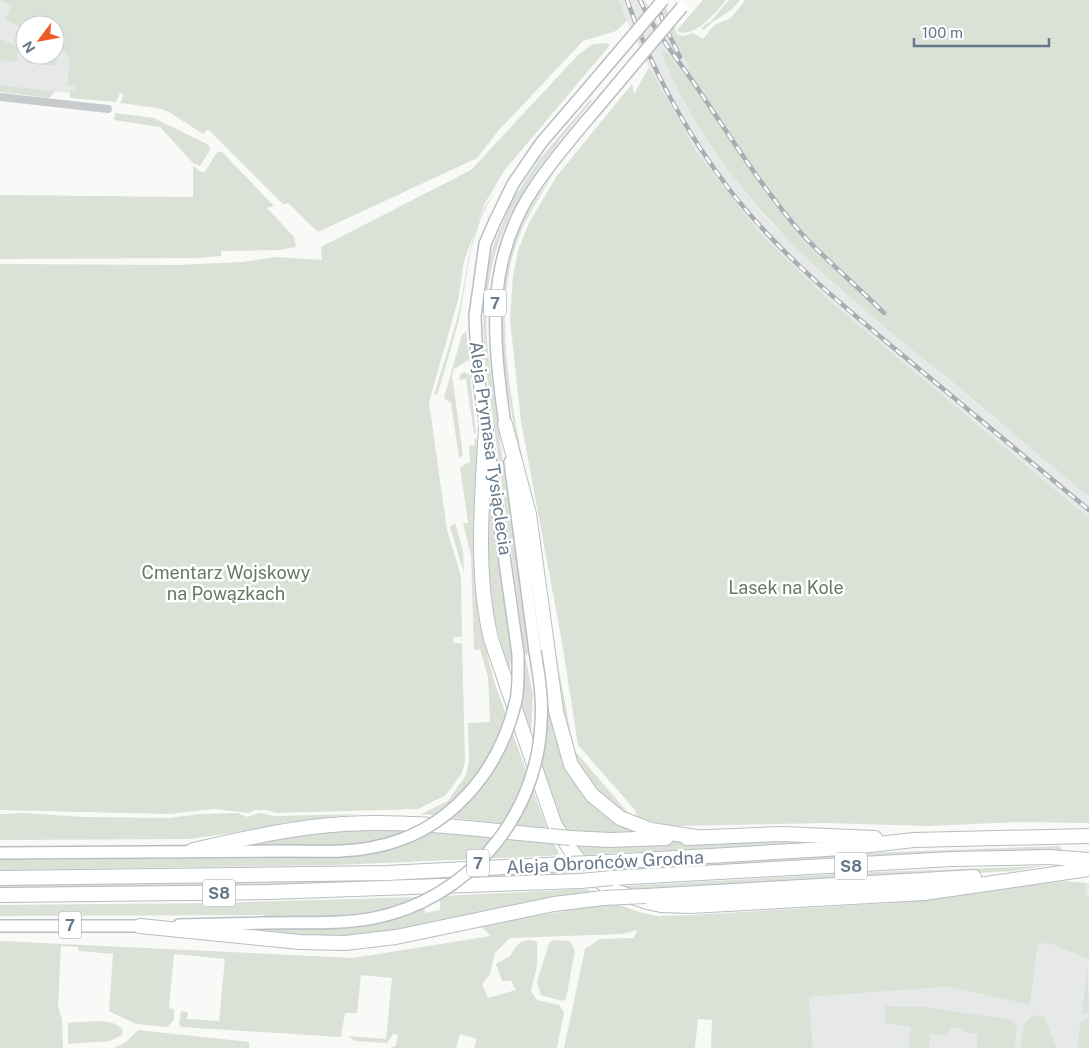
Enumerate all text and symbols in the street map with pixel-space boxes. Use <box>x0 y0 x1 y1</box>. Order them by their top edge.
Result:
north arrow <box>15 15 65 65</box>
scale bar <box>914 15 1049 47</box>
text: 100 m <box>922 24 963 41</box>
text: N <box>19 38 39 56</box>
road number: 7 <box>484 290 506 316</box>
street label: Aleja Prymasa Tysiąclecia <box>466 340 516 556</box>
park label: Cmentarz Wojskowy na Powązkach <box>142 562 311 604</box>
park label: Lasek na Kole <box>728 577 844 598</box>
street label: Aleja Obrońców Grodna <box>506 846 704 878</box>
road number: 7 <box>467 850 489 876</box>
road number: S8 <box>835 852 867 879</box>
road number: S8 <box>203 880 235 906</box>
road number: 7 <box>59 912 81 938</box>

